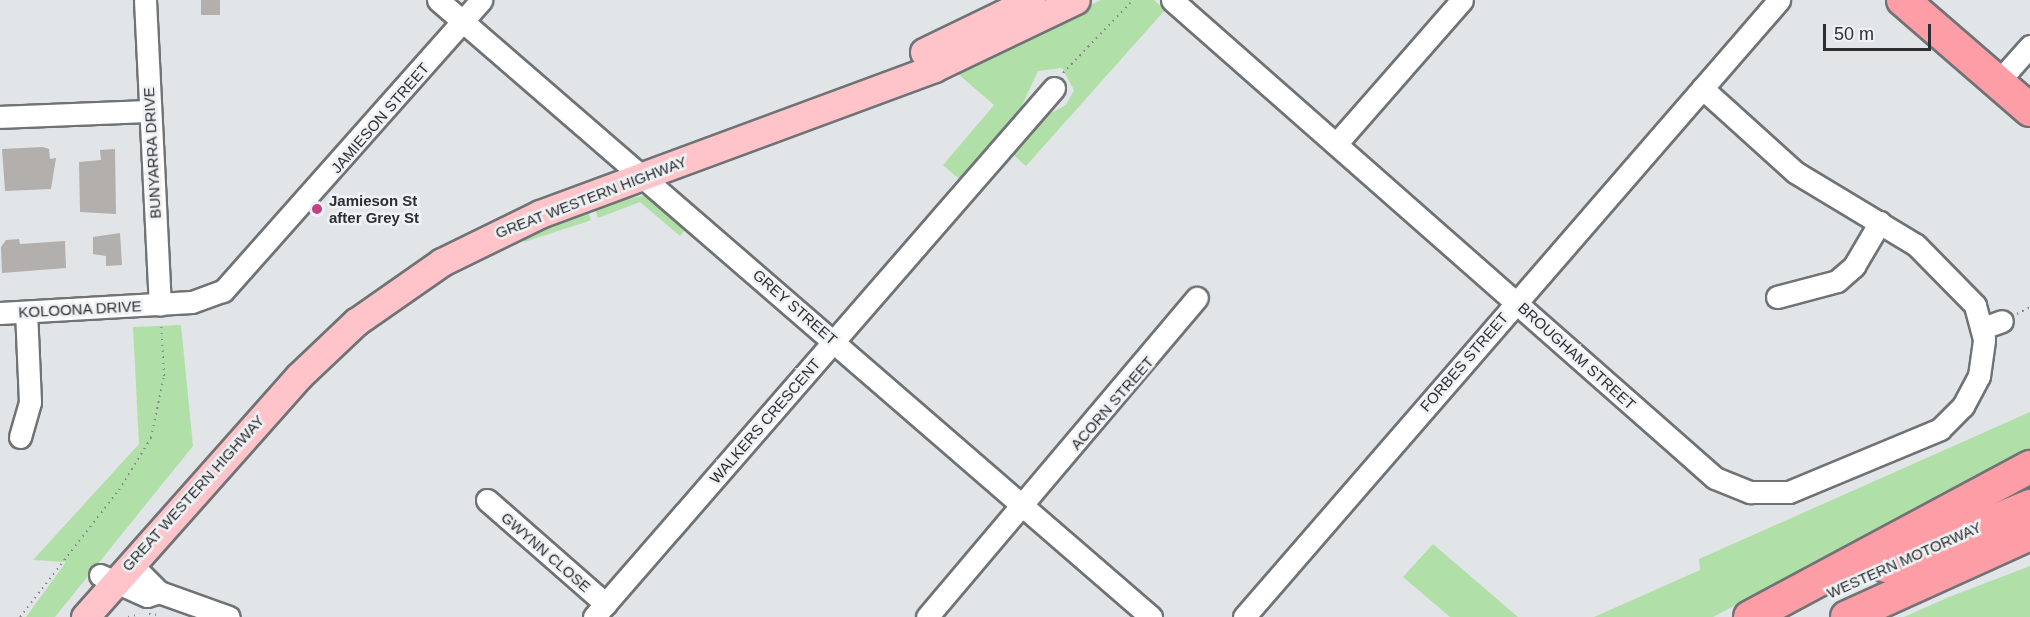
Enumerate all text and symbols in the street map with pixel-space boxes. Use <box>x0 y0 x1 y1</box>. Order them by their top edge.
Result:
scale bar <box>1826 12 1934 50</box>
text: 50 m <box>1834 24 1874 44</box>
street label: JAMIESON STREET <box>327 59 433 177</box>
street label: BUNYARRA DRIVE <box>140 86 164 220</box>
street label: GREAT WESTERN HIGHWAY <box>493 152 689 242</box>
place label: Jamieson St after Grey St <box>329 191 419 226</box>
marker: Jamieson St after Grey St <box>310 202 324 216</box>
street label: GREY STREET <box>749 265 841 349</box>
street label: KOLOONA DRIVE <box>18 297 142 321</box>
street label: BROUGHAM STREET <box>1515 299 1639 413</box>
street label: FORBES STREET <box>1416 309 1512 415</box>
street label: ACORN STREET <box>1067 353 1157 453</box>
street label: WALKERS CRESCENT <box>706 355 824 487</box>
street label: GREAT WESTERN HIGHWAY <box>118 411 268 575</box>
street label: GWYNN CLOSE <box>498 508 594 596</box>
street label: WESTERN MOTORWAY <box>1824 518 1984 602</box>

